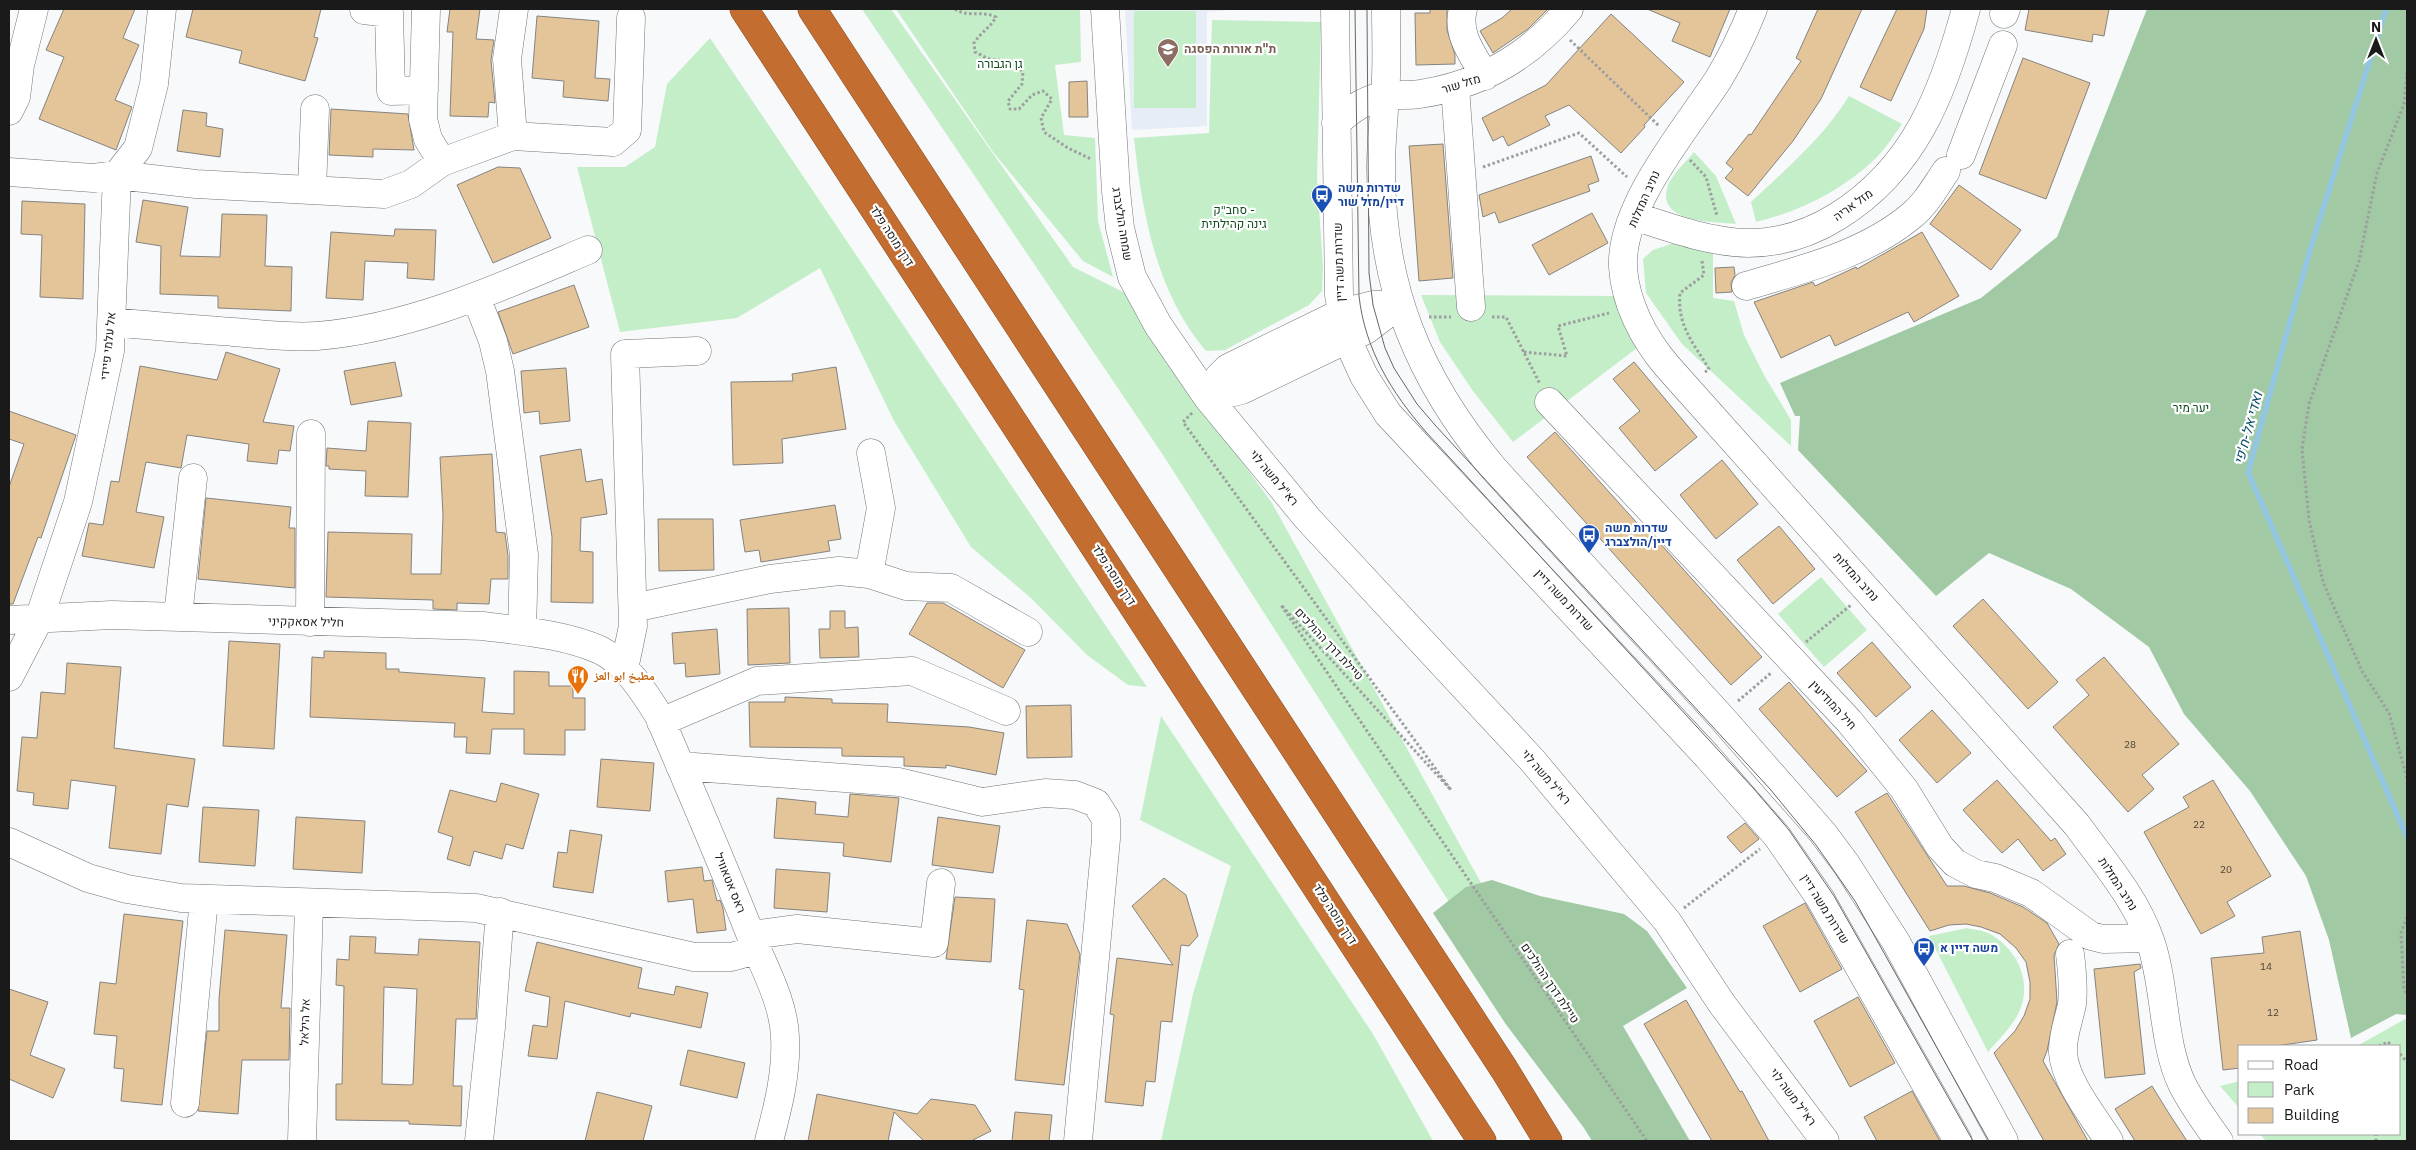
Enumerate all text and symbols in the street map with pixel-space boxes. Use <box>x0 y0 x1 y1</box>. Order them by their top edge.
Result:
north arrow <box>2351 15 2401 65</box>
text: N <box>2371 18 2381 36</box>
school or university icon: ת"ת אורות הפסגה <box>1156 37 1180 68</box>
place label: ת"ת אורות הפסגה <box>1184 41 1276 56</box>
park label: גן הגבורה <box>977 56 1023 71</box>
street label: מזל שור <box>1440 71 1482 97</box>
street label: נתיב המזלות <box>1624 168 1663 230</box>
place label: שדרות משה דיין/מזל שור <box>1338 180 1404 209</box>
bus stop icon: שדרות משה דיין/מזל שור <box>1310 183 1334 214</box>
street label: מזל אריה <box>1830 185 1875 224</box>
street label: שמחה הולצברג <box>1109 186 1136 262</box>
street label: דרך מוסה פלד <box>867 202 918 269</box>
park label: סחב"ק - גינה קהילתית <box>1201 202 1267 231</box>
street label: שדרות משה דיין <box>1330 222 1347 302</box>
street label: אל עלמי פיידי <box>96 311 119 381</box>
water label: ואדי אל-ח'פי <box>2230 389 2267 466</box>
park label: יער מיר <box>2173 400 2209 415</box>
street label: רא"ל משה לוי <box>1247 447 1302 509</box>
place label: שדרות משה דיין/הולצברג <box>1605 520 1672 549</box>
bus stop icon: שדרות משה דיין/הולצברג <box>1577 523 1601 554</box>
street label: דרך מוסה פלד <box>1089 541 1140 608</box>
street label: נתיב המזלות <box>1830 549 1882 604</box>
street label: שדרות משה דיין <box>1532 565 1597 634</box>
street label: טיילת דרך ההולכים <box>1292 604 1367 683</box>
street label: חליל אסאקקיני <box>268 613 344 630</box>
restaurant icon: مطبخ ابو العز <box>566 664 590 695</box>
place label: مطبخ ابو العز <box>593 668 655 684</box>
street label: חיל המודיעין <box>1807 677 1860 732</box>
house number: 28 <box>2124 738 2136 751</box>
street label: רא"ל משה לוי <box>1518 746 1574 807</box>
house number: 22 <box>2193 818 2205 831</box>
street label: ראס אטאוויל <box>712 850 749 915</box>
street label: נתיב המזלות <box>2096 854 2141 913</box>
house number: 20 <box>2220 863 2232 876</box>
street label: שדרות משה דיין <box>1798 871 1853 946</box>
street label: דרך מוסה פלד <box>1310 880 1361 947</box>
bus stop icon: משה דיין א <box>1912 936 1936 967</box>
street label: טיילת דרך ההולכים <box>1518 940 1583 1026</box>
place label: משה דיין א <box>1940 940 1998 955</box>
house number: 14 <box>2260 960 2272 973</box>
street label: אל הילאל <box>296 998 313 1046</box>
house number: 12 <box>2267 1006 2279 1019</box>
legend <box>2238 1045 2401 1135</box>
text: Road <box>2284 1055 2319 1074</box>
street label: רא"ל משה לוי <box>1767 1065 1820 1128</box>
text: Park <box>2284 1080 2314 1099</box>
text: Building <box>2284 1105 2339 1124</box>

